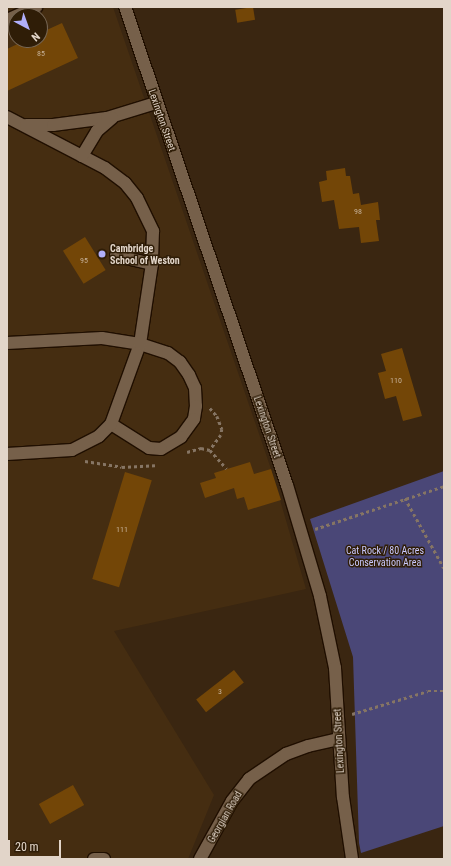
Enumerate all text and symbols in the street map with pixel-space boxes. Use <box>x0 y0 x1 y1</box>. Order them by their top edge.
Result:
north arrow <box>8 8 48 48</box>
text: N <box>29 30 42 44</box>
house number: 85 <box>37 49 45 59</box>
street label: Lexington Street <box>146 88 178 152</box>
house number: 98 <box>354 207 362 217</box>
place label: Cambridge School of Weston <box>110 242 180 266</box>
marker: Cambridge School of Weston <box>97 249 107 259</box>
house number: 95 <box>80 256 88 266</box>
house number: 110 <box>390 376 402 386</box>
street label: Lexington Street <box>251 395 283 459</box>
house number: 111 <box>116 525 128 535</box>
park label: Cat Rock / 80 Acres Conservation Area <box>346 544 424 568</box>
house number: 3 <box>218 687 222 697</box>
street label: Lexington Street <box>331 709 347 773</box>
street label: Georgian Road <box>205 789 245 845</box>
scale bar <box>10 832 63 858</box>
text: 20 m <box>15 840 39 854</box>

